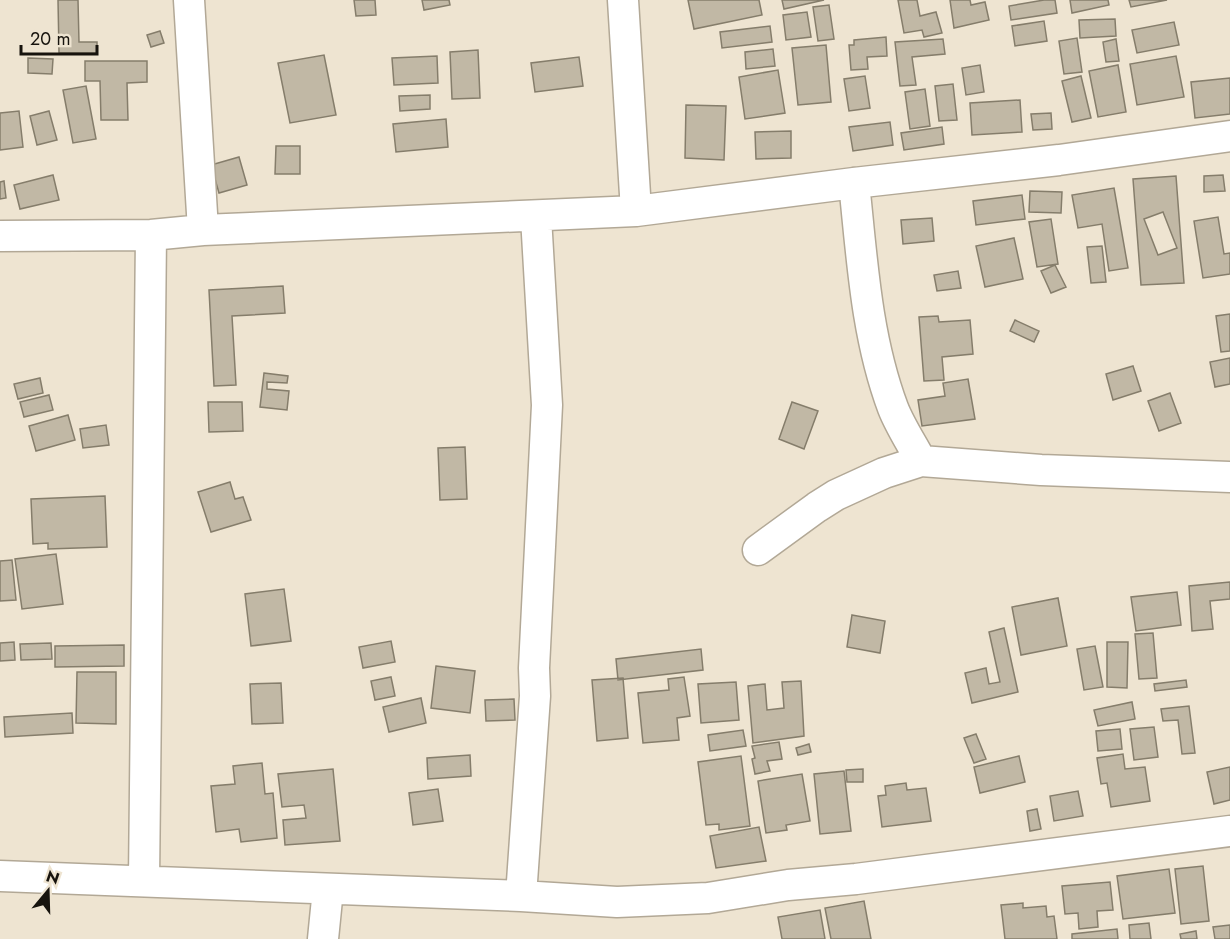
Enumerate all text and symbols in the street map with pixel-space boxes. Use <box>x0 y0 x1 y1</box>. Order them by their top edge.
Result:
scale bar <box>21 18 98 56</box>
text: 20 m <box>30 26 70 52</box>
north arrow <box>18 861 78 921</box>
text: N <box>43 864 62 890</box>

